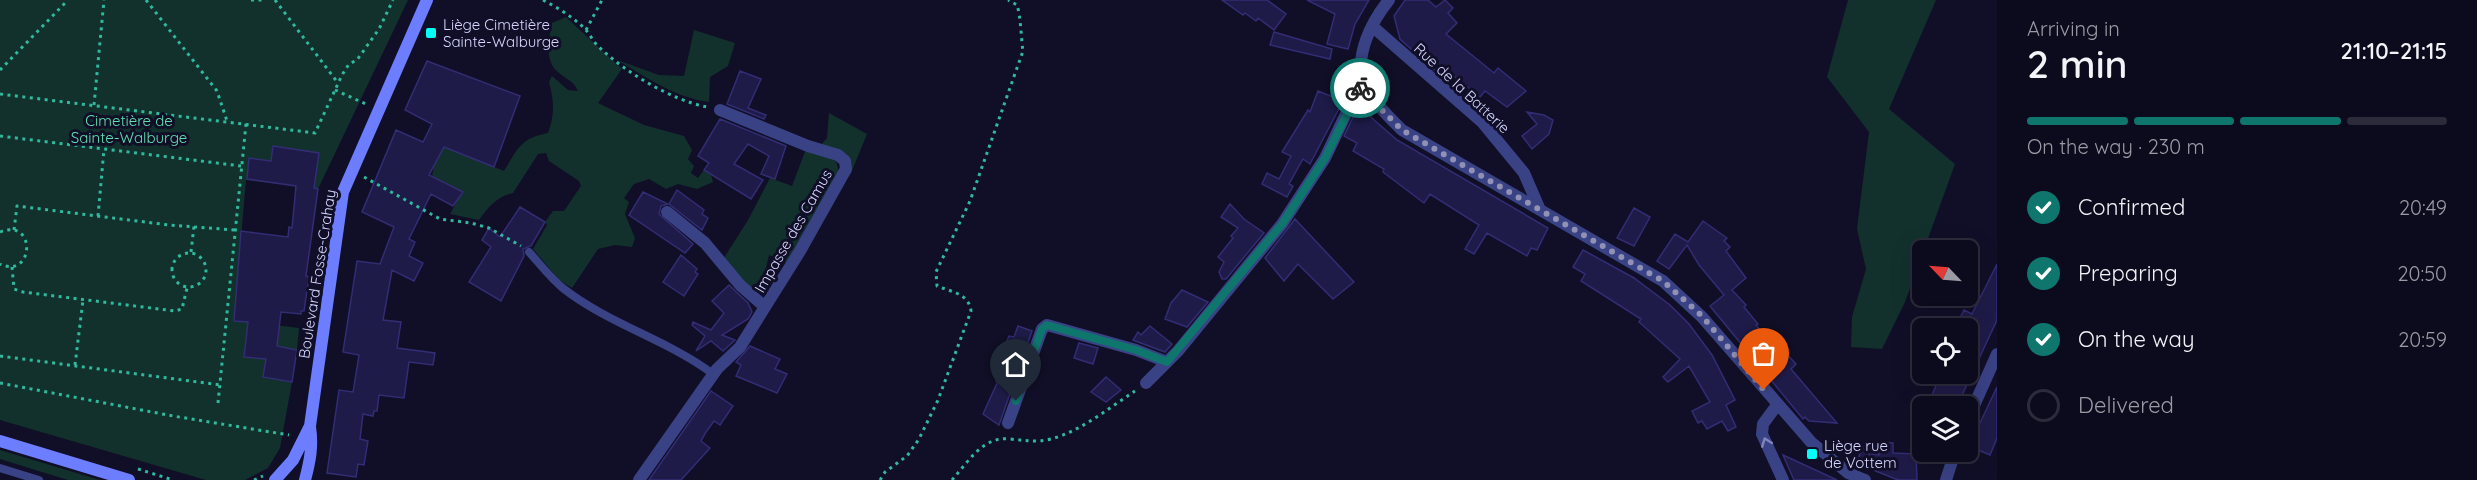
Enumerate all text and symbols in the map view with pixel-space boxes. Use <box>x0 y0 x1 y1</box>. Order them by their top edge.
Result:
place label: Liège Cimetière Sainte-Walburge <box>443 15 559 51</box>
text: Arriving in <box>2027 16 2120 41</box>
marker: Liège Cimetière Sainte-Walburge <box>424 26 438 40</box>
text: 21:10–21:15 <box>2341 37 2447 65</box>
street label: Rue de la Batterie <box>1410 39 1514 137</box>
text: 2 min <box>2027 39 2128 88</box>
courier <box>1330 58 1390 118</box>
icon: bike <box>1344 72 1377 105</box>
park label: Cimetière de Sainte-Walburge <box>71 111 187 147</box>
text: On the way · 230 m <box>2027 134 2205 159</box>
street label: Impasse des Camus <box>750 166 836 296</box>
street label: Boulevard Fosse-Crahay <box>294 188 340 360</box>
icon: check <box>2027 191 2060 224</box>
text: Confirmed <box>2078 193 2185 221</box>
text: 20:49 <box>2399 195 2447 220</box>
north arrow <box>1912 240 1978 306</box>
map controls <box>1912 240 1978 462</box>
icon: check <box>2027 257 2060 290</box>
text: Preparing <box>2078 259 2178 287</box>
text: 20:50 <box>2397 261 2447 286</box>
button: locate <box>1912 318 1978 384</box>
icon: check <box>2027 323 2060 356</box>
text: On the way <box>2078 325 2194 353</box>
text: 20:59 <box>2398 327 2447 352</box>
pin <box>1738 328 1789 390</box>
icon: bag <box>1747 337 1780 370</box>
pin <box>990 339 1041 401</box>
icon: home <box>999 348 1032 381</box>
text: Delivered <box>2078 391 2174 419</box>
button: layers <box>1912 396 1978 462</box>
place label: Liège rue de Vottem <box>1824 436 1897 472</box>
one-way arrow <box>1761 437 1774 447</box>
marker: Liège rue de Vottem <box>1805 447 1819 461</box>

